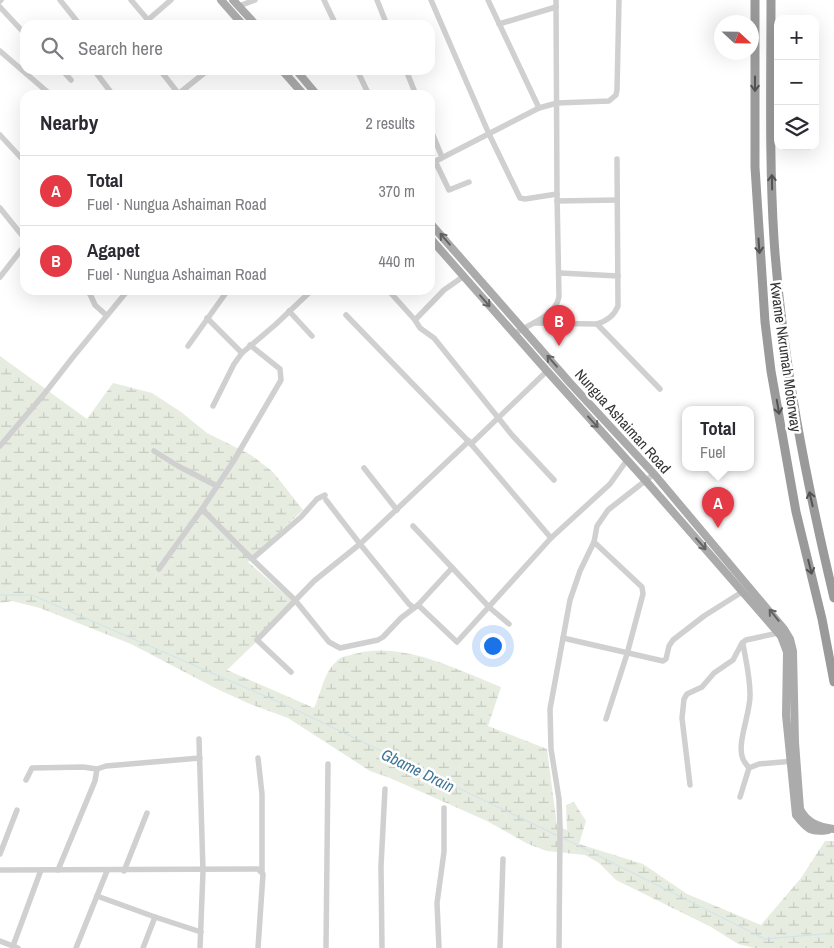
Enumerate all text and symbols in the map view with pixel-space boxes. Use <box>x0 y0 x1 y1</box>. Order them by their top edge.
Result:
north arrow <box>714 15 759 60</box>
map controls <box>774 15 819 150</box>
button: + <box>774 15 819 60</box>
search box <box>20 20 435 75</box>
icon: search <box>38 34 66 62</box>
text: Search here <box>78 35 163 61</box>
button: − <box>774 60 819 105</box>
one-way arrow <box>750 75 760 91</box>
button: layers <box>774 105 819 150</box>
text: Nearby <box>40 108 98 137</box>
text: 2 results <box>365 112 415 134</box>
text: Total <box>87 167 123 193</box>
one-way arrow <box>768 174 777 190</box>
text: A <box>51 180 61 202</box>
text: 370 m <box>379 180 415 202</box>
text: Fuel · Nungua Ashaiman Road <box>87 193 266 215</box>
one-way arrow <box>439 233 450 246</box>
text: Agapet <box>87 237 140 263</box>
one-way arrow <box>755 238 764 254</box>
text: B <box>51 250 61 272</box>
text: 440 m <box>379 250 415 272</box>
text: Fuel · Nungua Ashaiman Road <box>87 263 266 285</box>
street label: Kwame Nkrumah Motorway <box>765 281 807 434</box>
one-way arrow <box>480 294 491 307</box>
pin: B <box>543 305 575 346</box>
one-way arrow <box>546 355 557 368</box>
street label: Nungua Ashaiman Road <box>570 364 676 478</box>
one-way arrow <box>773 399 783 415</box>
popup <box>682 406 754 471</box>
text: Total <box>700 415 736 441</box>
one-way arrow <box>588 416 599 429</box>
text: Fuel <box>700 441 725 463</box>
pin: A <box>702 487 734 528</box>
one-way arrow <box>806 492 815 508</box>
one-way arrow <box>695 538 707 551</box>
one-way arrow <box>806 558 815 574</box>
one-way arrow <box>768 609 779 622</box>
your location <box>480 633 506 659</box>
water label: Gbame Drain <box>378 743 458 797</box>

